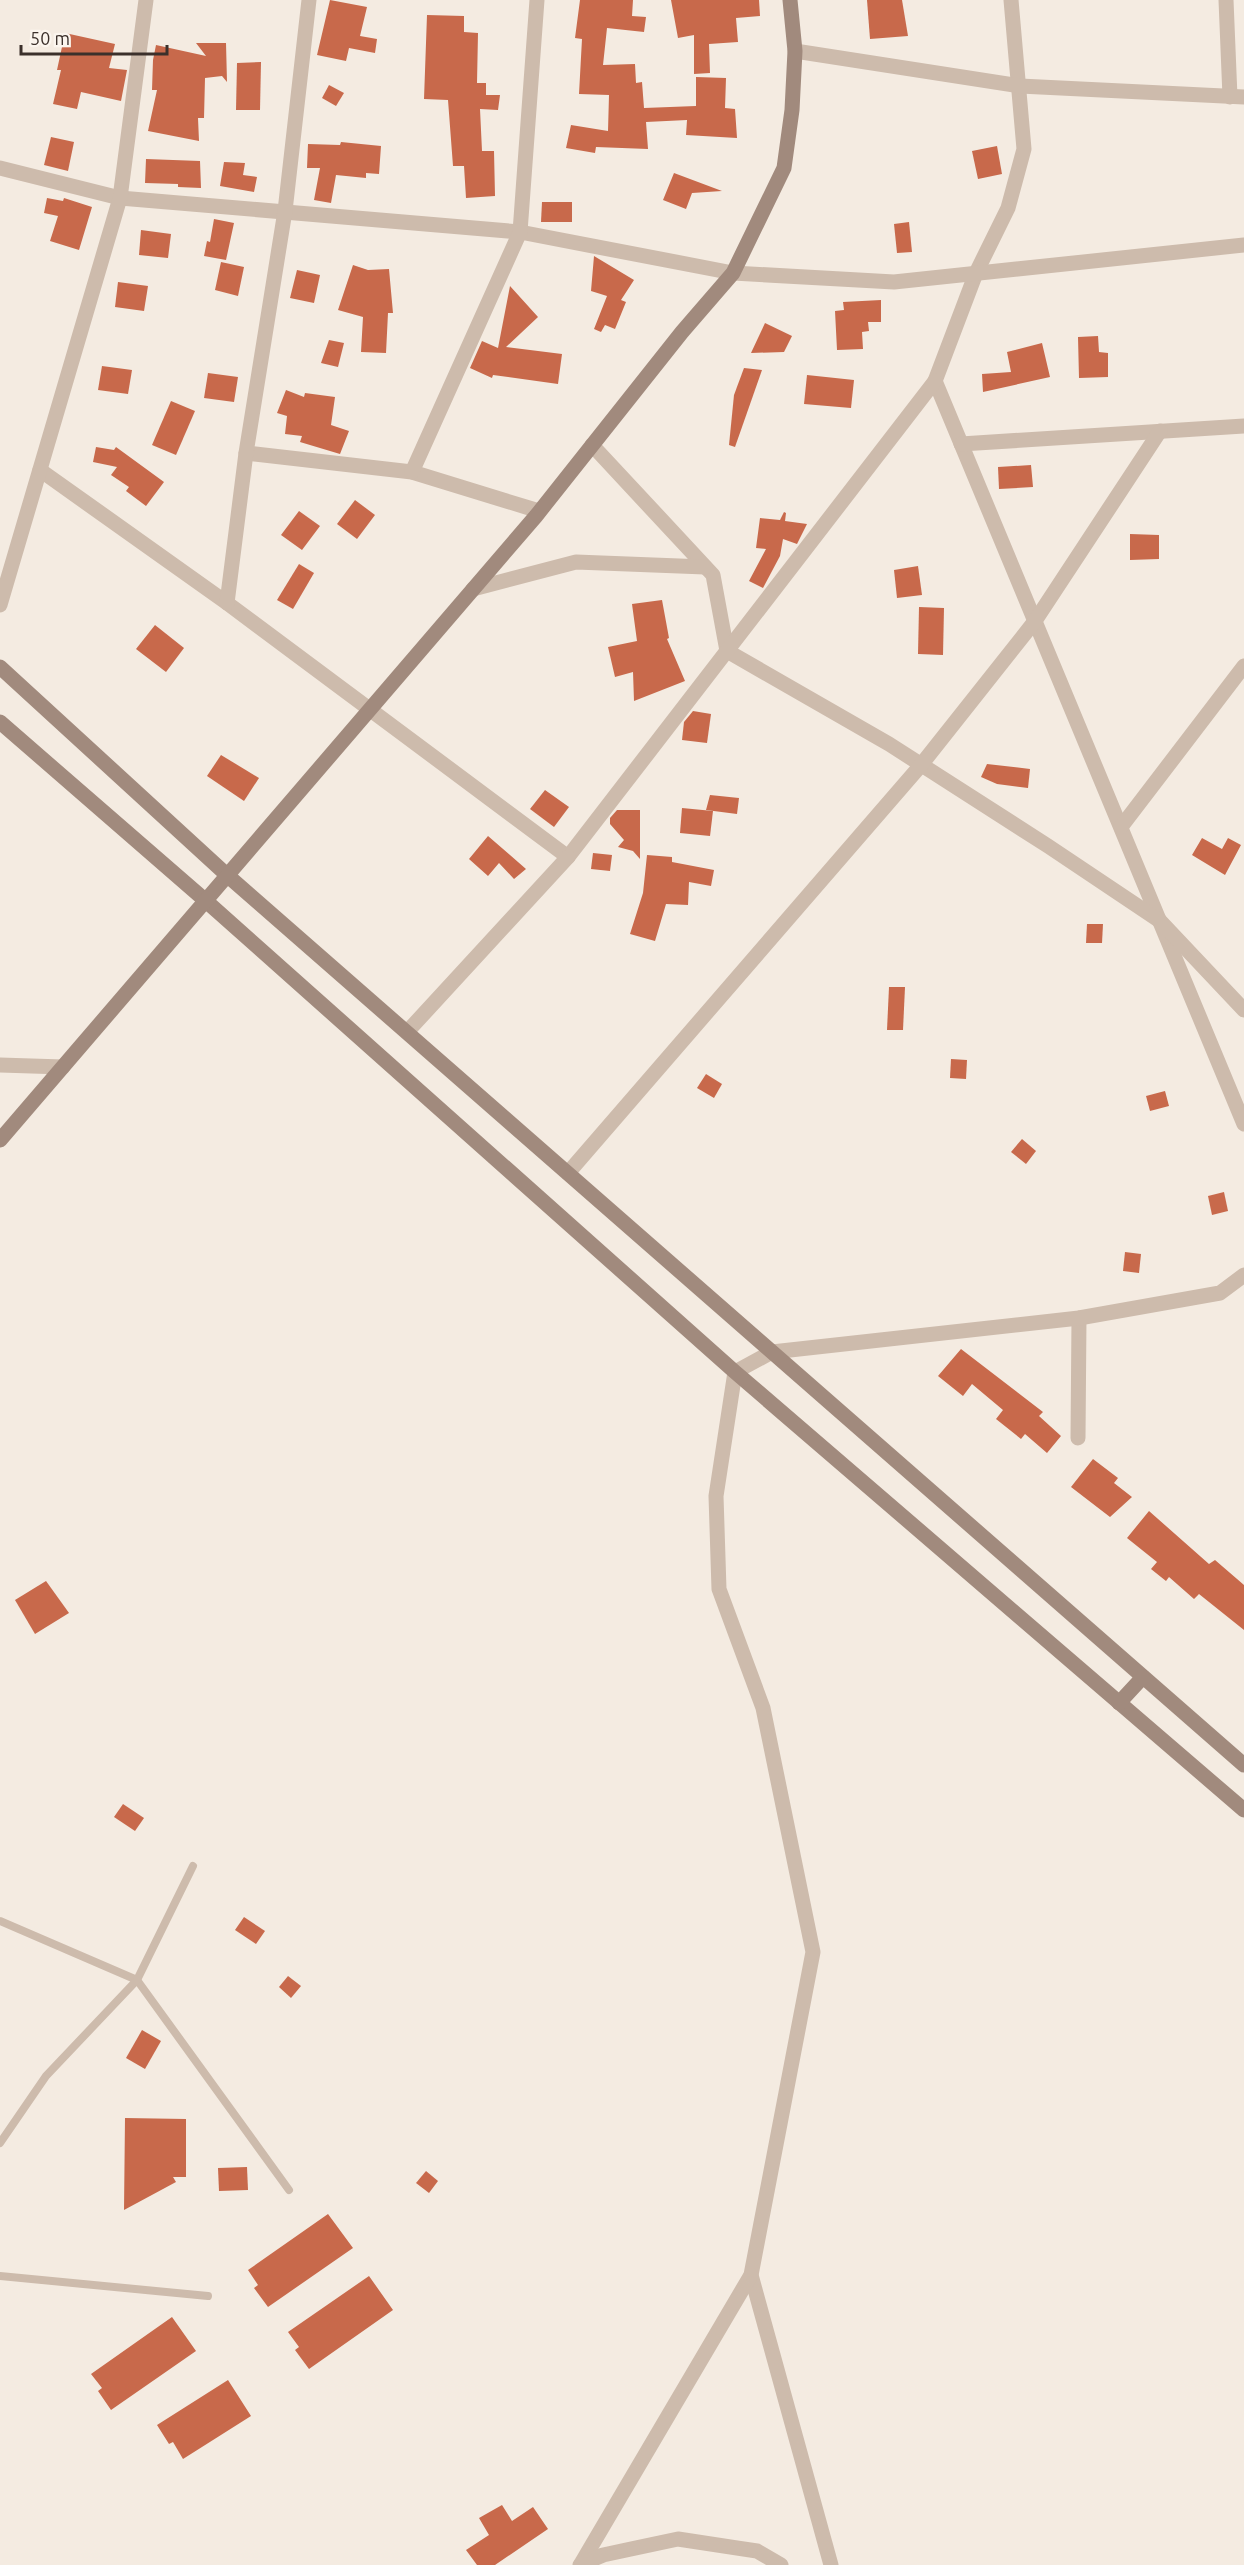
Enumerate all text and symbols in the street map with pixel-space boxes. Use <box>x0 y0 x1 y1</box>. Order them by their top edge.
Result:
scale bar <box>21 18 166 56</box>
text: 50 m <box>30 28 70 48</box>

